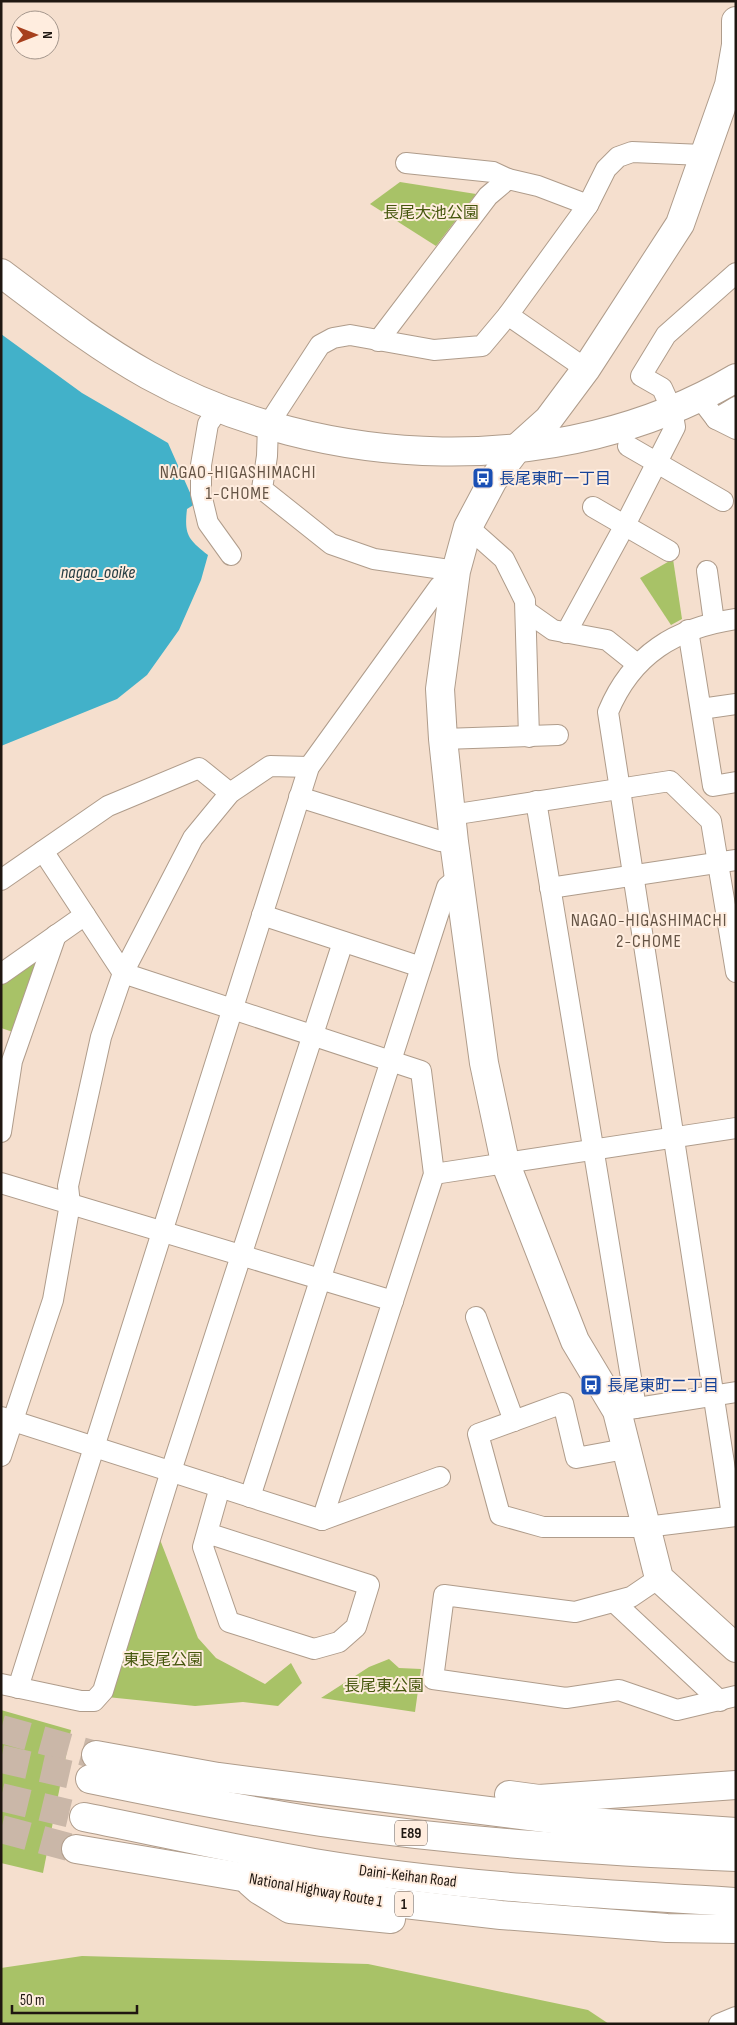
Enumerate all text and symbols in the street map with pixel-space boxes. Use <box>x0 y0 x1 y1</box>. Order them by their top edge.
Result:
north arrow <box>10 10 60 60</box>
text: N <box>39 31 56 39</box>
park label: 長尾大池公園 <box>383 204 479 223</box>
district label: NAGAO-HIGASHIMACHI 1-CHOME <box>160 462 316 504</box>
bus stop icon: 長尾東町一丁目 <box>471 466 495 490</box>
place label: 長尾東町一丁目 <box>499 470 611 489</box>
water label: nagao_ooike <box>61 562 135 583</box>
district label: NAGAO-HIGASHIMACHI 2-CHOME <box>571 910 727 952</box>
bus stop icon: 長尾東町二丁目 <box>579 1373 603 1397</box>
place label: 長尾東町二丁目 <box>607 1377 719 1396</box>
park label: 東長尾公園 <box>123 1651 203 1670</box>
park label: 長尾東公園 <box>344 1677 424 1696</box>
road number: E89 <box>395 1820 427 1846</box>
street label: Daini-Keihan Road <box>358 1861 458 1892</box>
street label: National Highway Route 1 <box>248 1869 384 1912</box>
road number: 1 <box>395 1892 413 1916</box>
scale bar <box>12 1982 138 2014</box>
text: 50 m <box>20 1991 45 2010</box>

